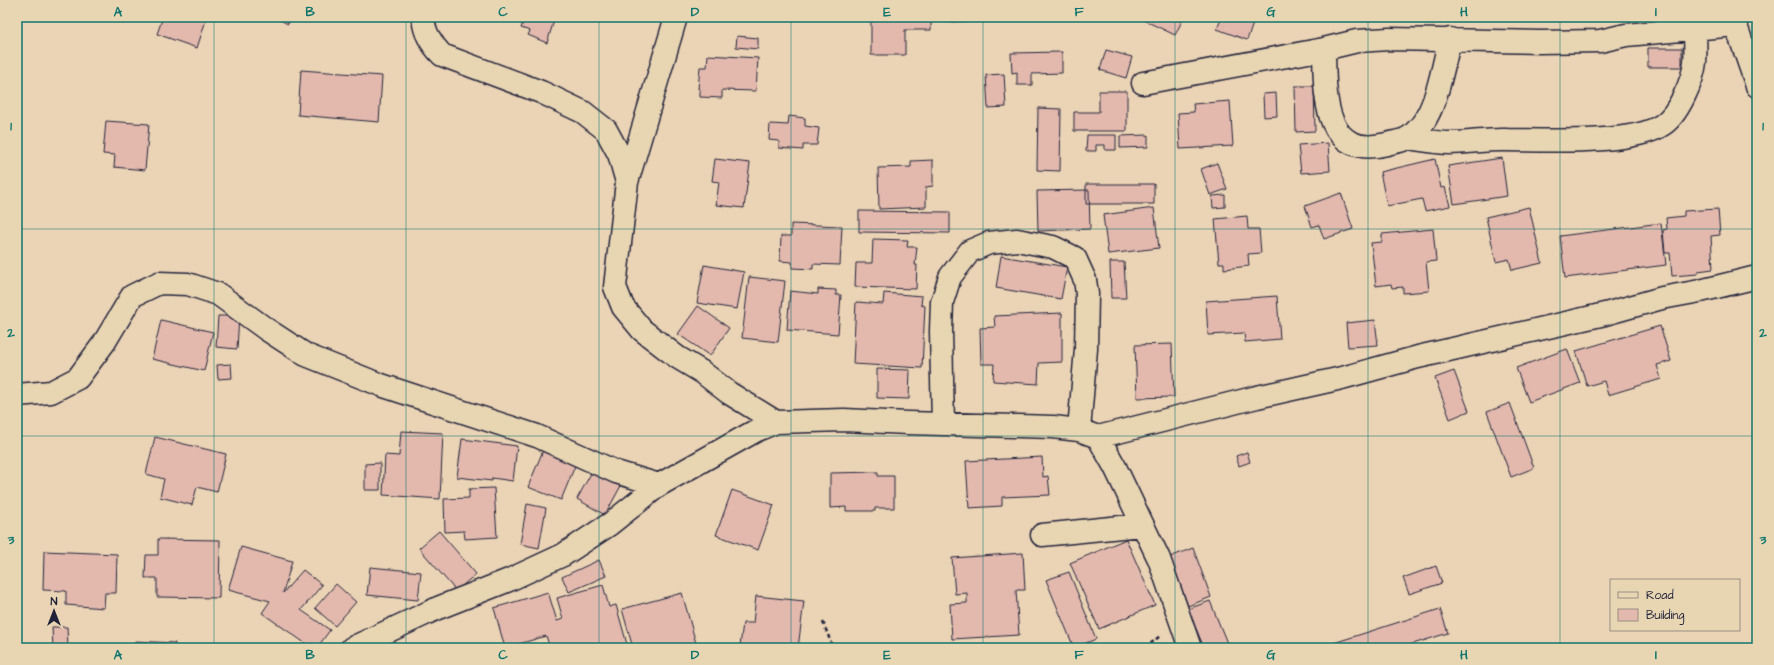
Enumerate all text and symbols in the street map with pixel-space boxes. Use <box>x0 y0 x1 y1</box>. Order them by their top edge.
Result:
text: A <box>114 3 123 21</box>
text: B <box>305 3 315 21</box>
text: C <box>498 3 508 21</box>
text: D <box>691 3 700 21</box>
text: E <box>883 3 891 21</box>
text: F <box>1074 3 1084 21</box>
text: G <box>1266 3 1276 21</box>
text: H <box>1460 3 1468 21</box>
text: I <box>1655 3 1657 21</box>
text: 1 <box>10 117 12 135</box>
text: 1 <box>1762 117 1764 135</box>
text: 2 <box>6 324 15 342</box>
text: 2 <box>1758 324 1767 342</box>
text: 3 <box>7 531 15 549</box>
text: 3 <box>1759 531 1767 549</box>
legend <box>1610 579 1740 631</box>
text: Road <box>1646 587 1674 604</box>
north arrow <box>34 591 74 631</box>
text: N <box>51 594 58 609</box>
text: Building <box>1646 607 1684 625</box>
text: A <box>114 646 123 664</box>
text: B <box>305 646 315 664</box>
text: C <box>498 646 508 664</box>
text: D <box>691 646 700 664</box>
text: E <box>883 646 891 664</box>
text: F <box>1074 646 1084 664</box>
text: G <box>1266 646 1276 664</box>
text: H <box>1460 646 1468 664</box>
text: I <box>1655 646 1657 664</box>

